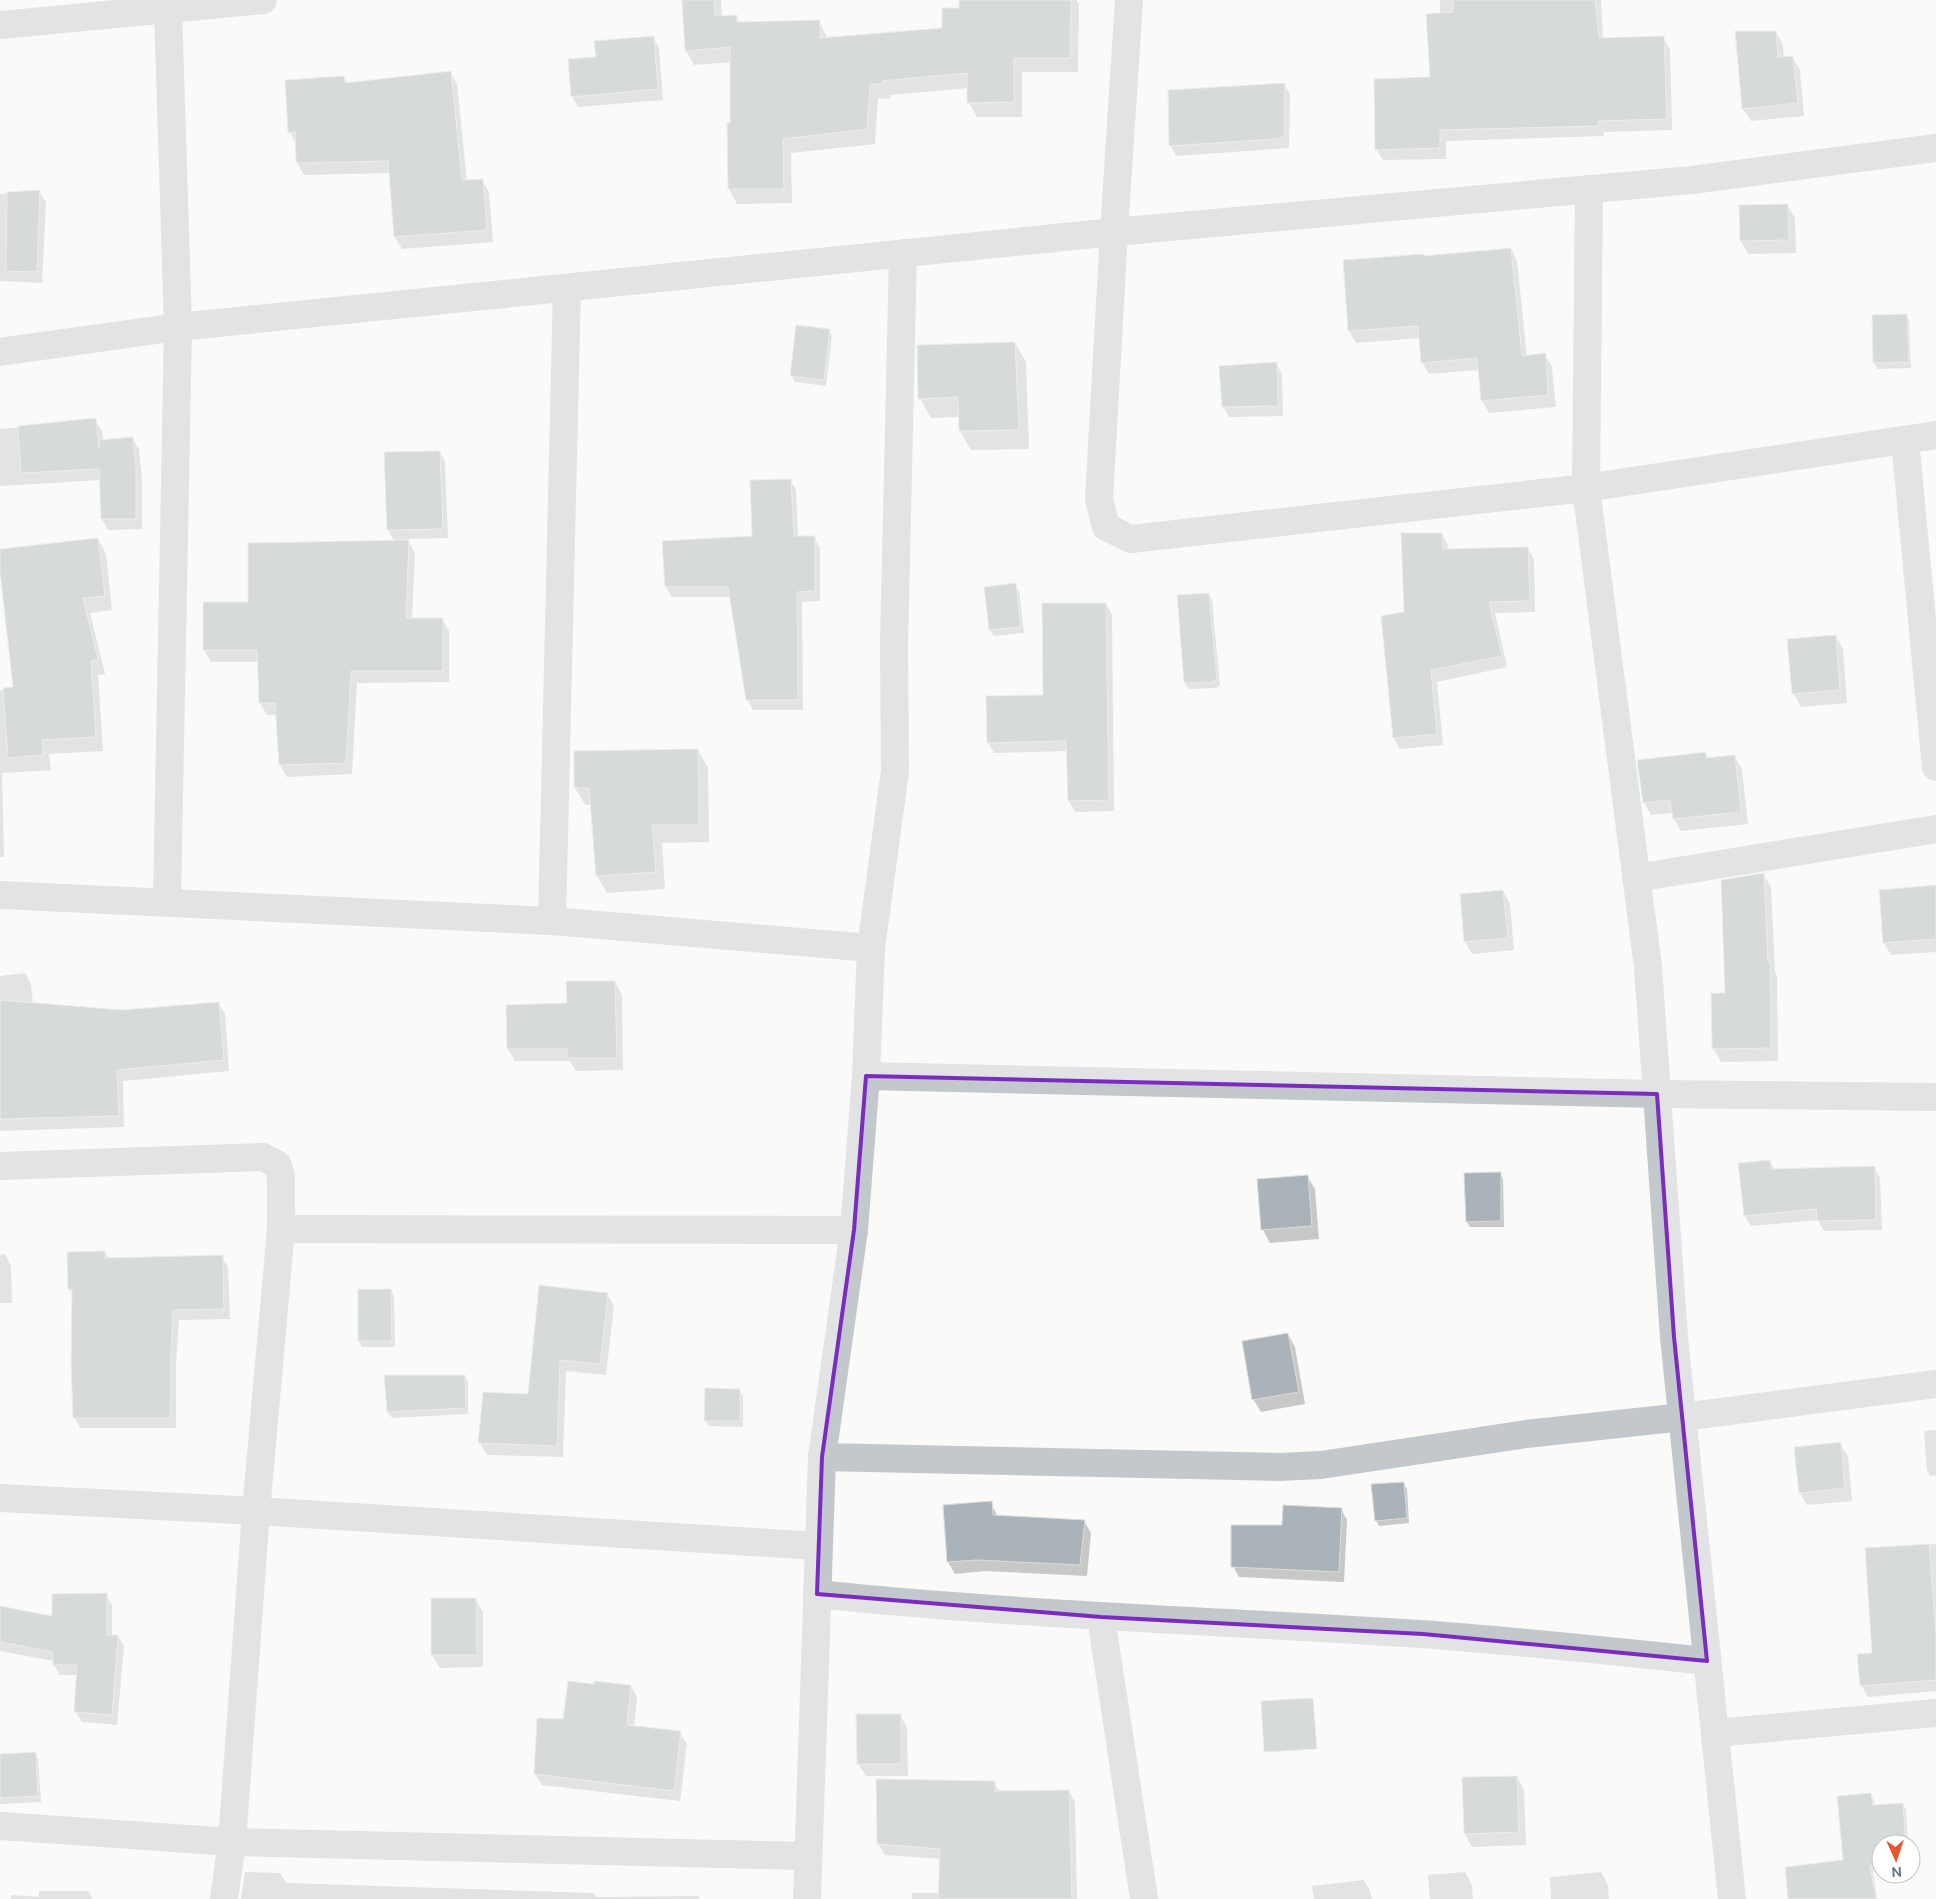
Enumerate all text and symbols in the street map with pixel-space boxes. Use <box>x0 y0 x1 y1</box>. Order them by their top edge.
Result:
north arrow <box>1871 1834 1921 1884</box>
text: N <box>1891 1863 1902 1881</box>

